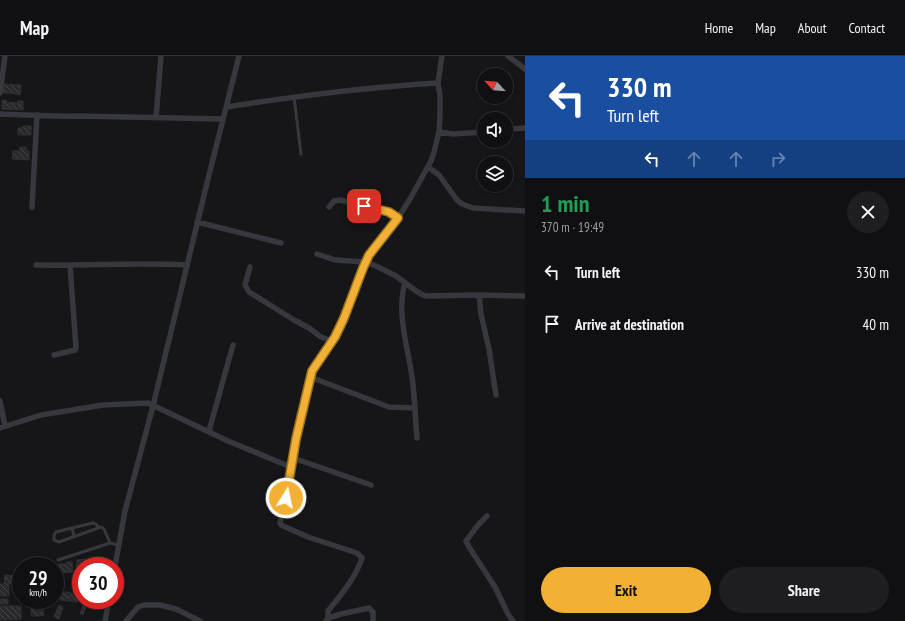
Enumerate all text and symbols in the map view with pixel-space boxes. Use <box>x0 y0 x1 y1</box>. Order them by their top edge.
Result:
text: Map <box>20 16 49 40</box>
text: Home <box>705 19 733 37</box>
text: Map <box>755 19 776 37</box>
text: About <box>798 19 827 37</box>
text: Contact <box>849 19 885 37</box>
north arrow <box>477 68 513 104</box>
map controls <box>477 68 513 192</box>
text: 330 m <box>607 68 671 105</box>
icon: left <box>541 72 593 124</box>
text: Turn left <box>607 104 659 127</box>
button: sound <box>477 112 513 148</box>
icon: left <box>641 148 663 170</box>
icon: ahead <box>683 148 705 170</box>
icon: ahead <box>725 148 747 170</box>
icon: right <box>767 148 789 170</box>
button: layers <box>477 156 513 192</box>
text: 1 min <box>541 188 589 219</box>
pin <box>347 189 381 223</box>
button: close <box>847 191 889 233</box>
icon: arrive <box>353 195 375 217</box>
text: 370 m · 19:49 <box>541 219 604 236</box>
icon: left <box>541 261 563 283</box>
text: Turn left <box>575 263 620 282</box>
text: 330 m <box>856 263 889 282</box>
icon: arrive <box>541 313 563 335</box>
text: Arrive at destination <box>575 315 684 334</box>
text: 40 m <box>863 315 889 334</box>
position arrow <box>265 477 307 519</box>
speed limit sign: 30 <box>72 557 124 609</box>
text: 29 <box>28 565 48 591</box>
button: Exit <box>541 567 711 613</box>
button: Share <box>719 567 889 613</box>
text: km/h <box>29 586 47 599</box>

